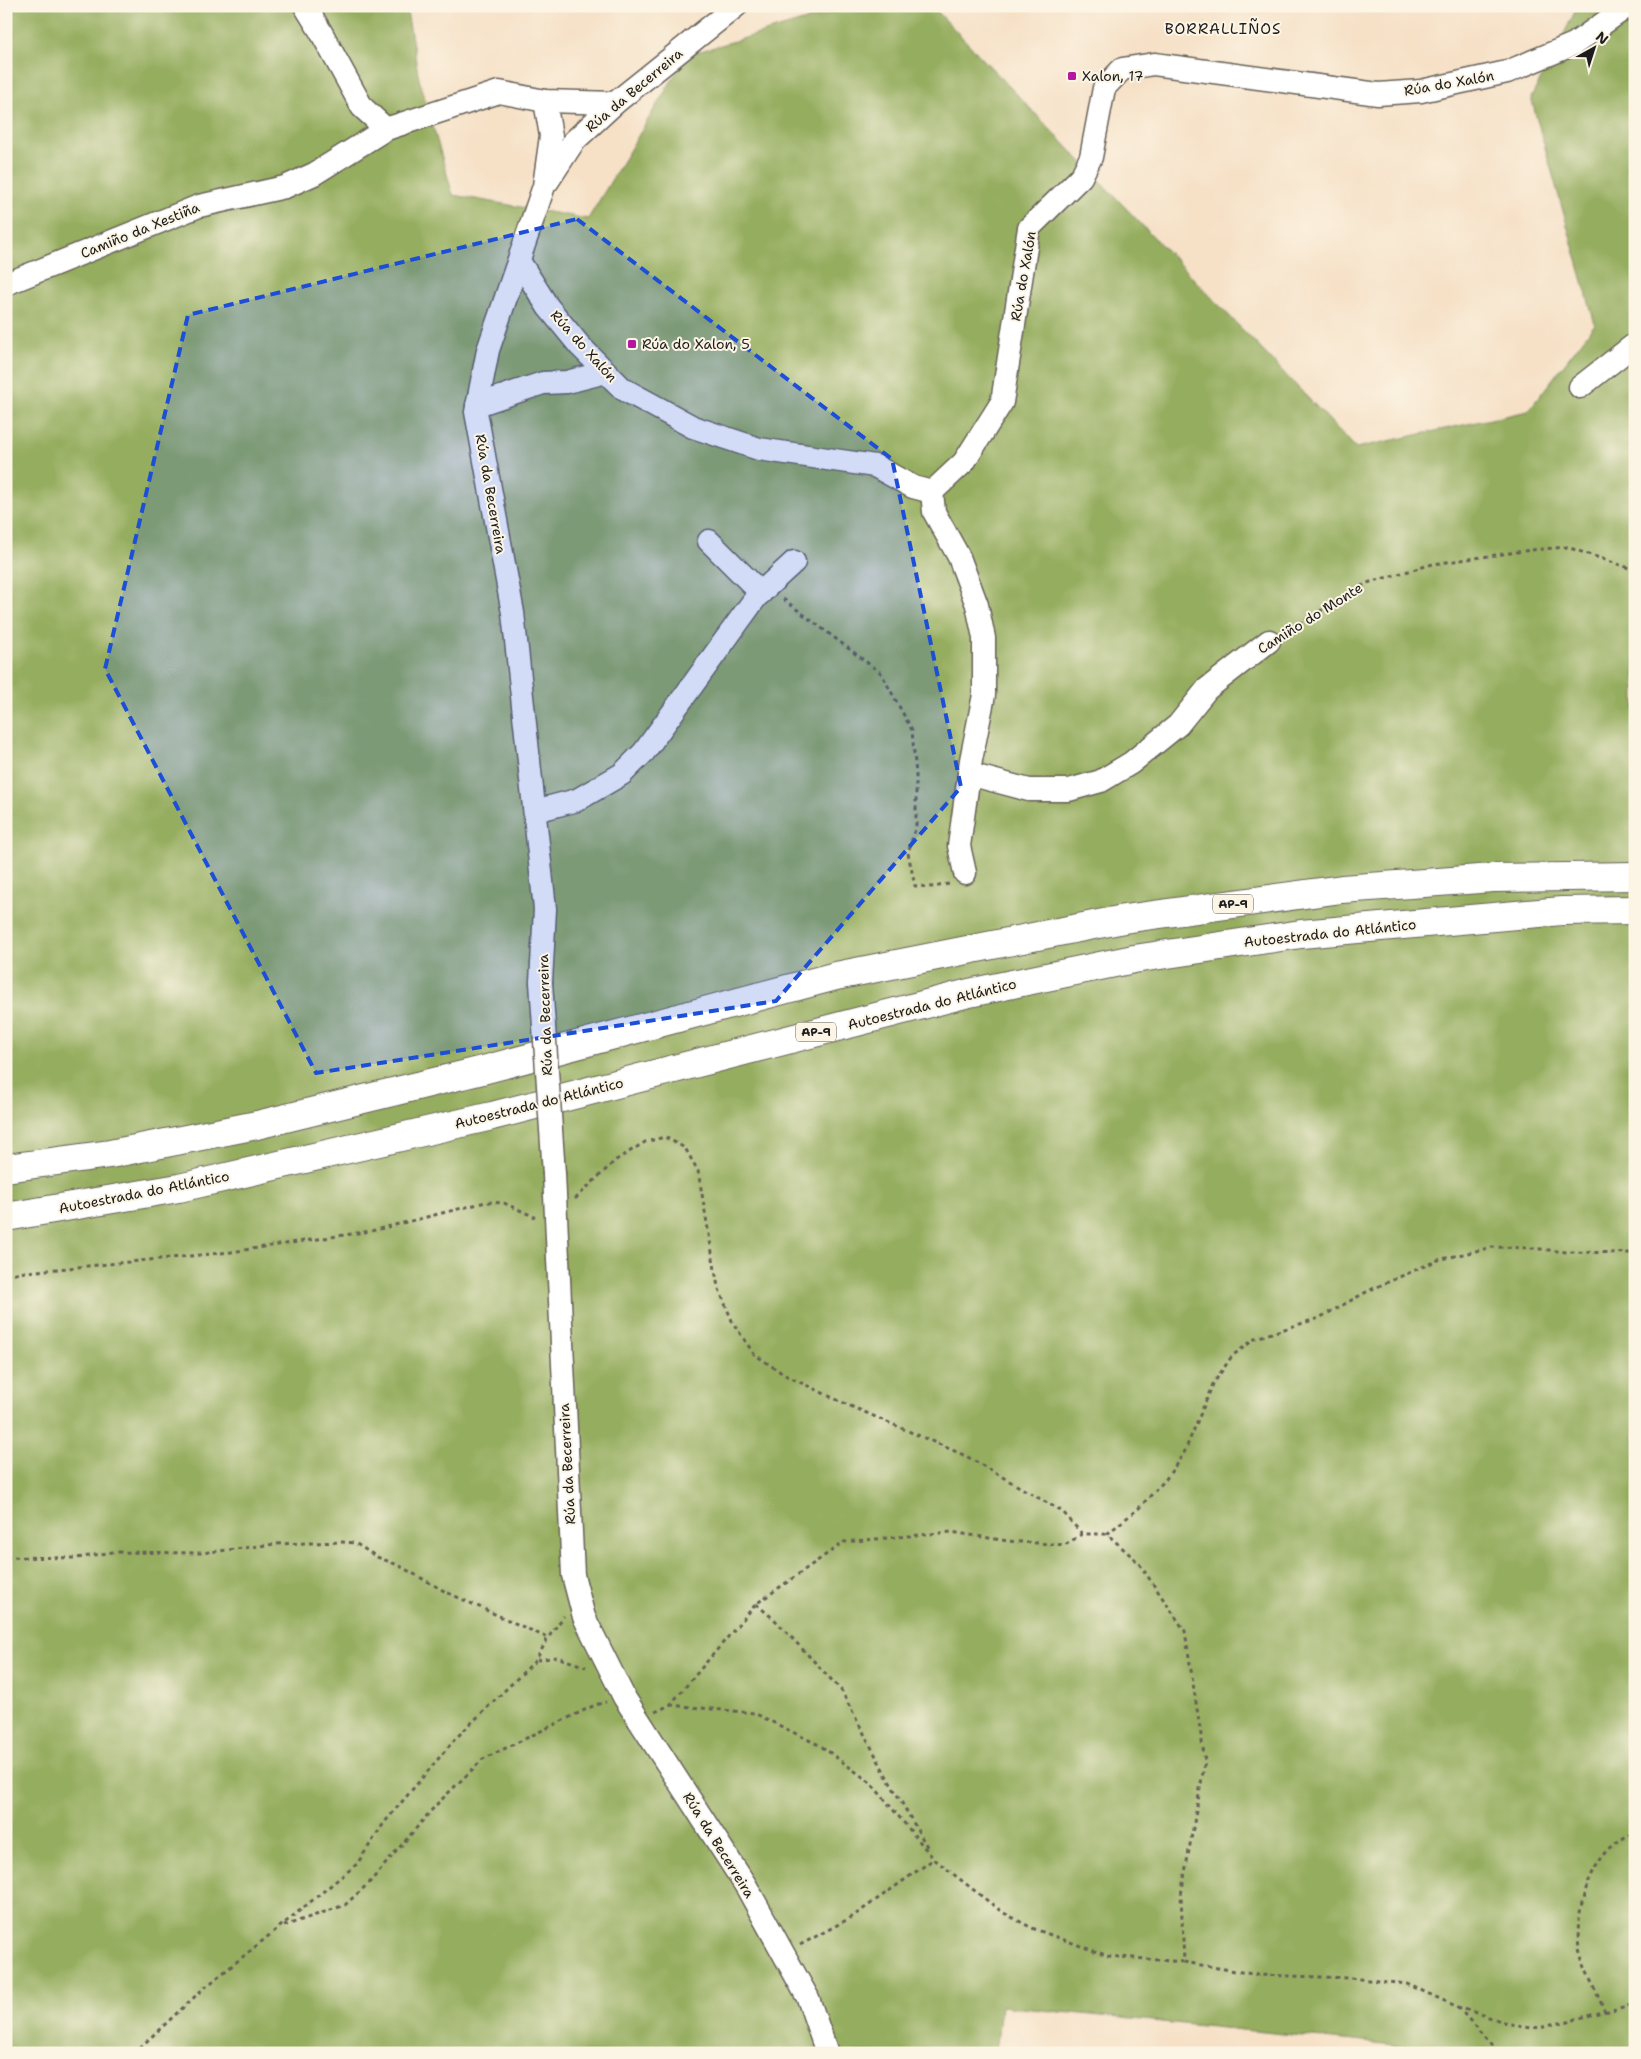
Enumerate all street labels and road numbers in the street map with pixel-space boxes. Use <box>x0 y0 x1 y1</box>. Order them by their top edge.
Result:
street label: Rúa da Becerreira <box>582 44 687 136</box>
street label: Rúa do Xalón <box>1403 66 1496 100</box>
street label: Camiño da Xestiña <box>78 198 202 262</box>
street label: Rúa do Xalón <box>1006 229 1040 322</box>
street label: Rúa do Xalón <box>547 306 621 386</box>
street label: Rúa da Becerreira <box>472 433 510 556</box>
street label: Camiño do Monte <box>1254 578 1366 658</box>
road number: AP-9 <box>1213 894 1253 914</box>
street label: Autoestrada do Atlántico <box>1243 915 1417 951</box>
street label: Rúa da Becerreira <box>534 954 556 1076</box>
street label: Autoestrada do Atlántico <box>846 974 1018 1034</box>
road number: AP-9 <box>796 1022 836 1042</box>
street label: Autoestrada do Atlántico <box>453 1073 625 1133</box>
street label: Autoestrada do Atlántico <box>57 1167 231 1217</box>
street label: Rúa da Becerreira <box>555 1403 579 1525</box>
street label: Rúa da Becerreira <box>679 1789 759 1901</box>

